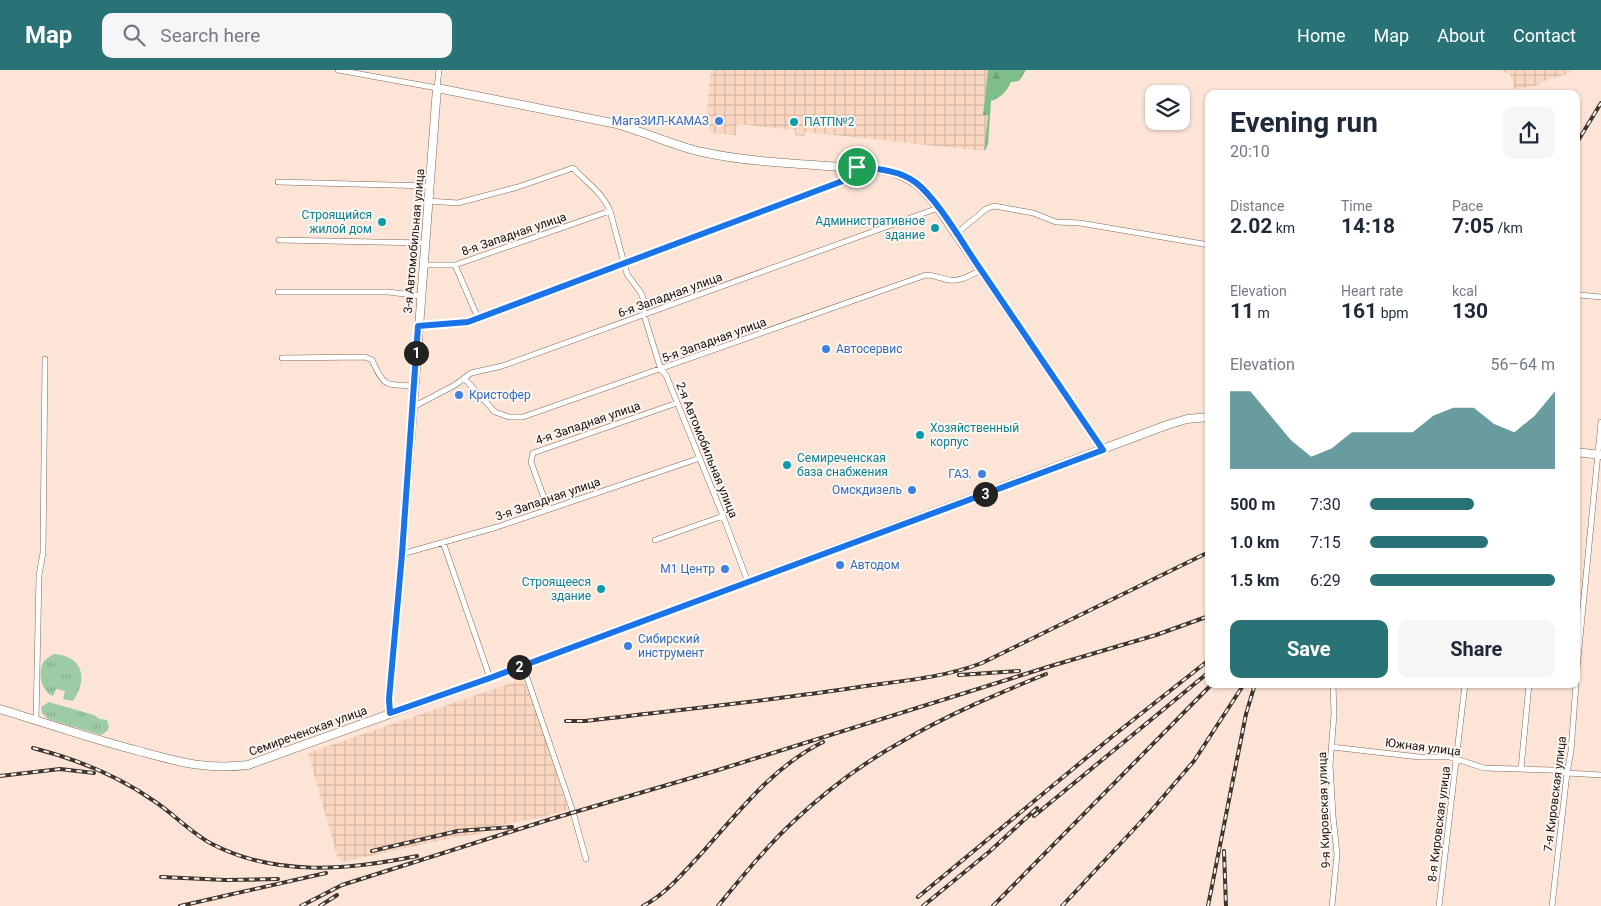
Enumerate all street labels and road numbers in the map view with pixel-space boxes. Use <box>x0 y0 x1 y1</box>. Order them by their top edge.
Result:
street label: 3-я Автомобильная улица <box>401 168 427 314</box>
street label: 8-я Западная улица <box>460 209 568 259</box>
street label: 6-я Западная улица <box>616 270 724 320</box>
street label: 5-я Западная улица <box>660 315 768 365</box>
street label: 2-я Автомобильная улица <box>673 380 741 520</box>
street label: 4-я Западная улица <box>534 398 642 448</box>
street label: 3-я Западная улица <box>494 474 602 524</box>
street label: Семиреченская улица <box>247 703 369 759</box>
street label: Южная улица <box>1384 735 1462 759</box>
street label: 7-я Кировская улица <box>1541 735 1569 853</box>
street label: 9-я Кировская улица <box>1315 752 1333 868</box>
street label: 8-я Кировская улица <box>1425 765 1453 883</box>

